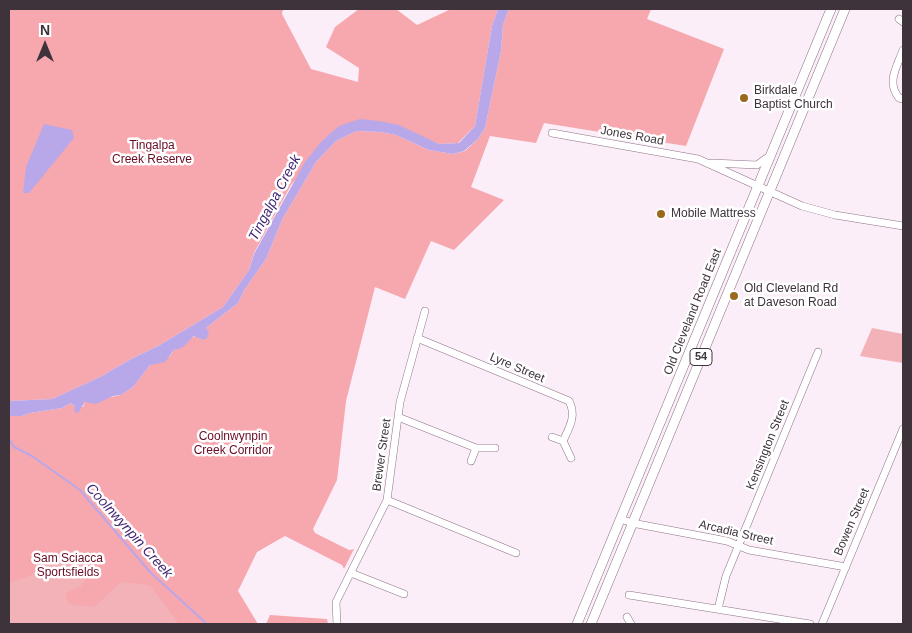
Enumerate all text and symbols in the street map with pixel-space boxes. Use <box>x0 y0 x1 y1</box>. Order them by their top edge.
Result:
north arrow <box>20 20 70 70</box>
text: N <box>40 22 50 38</box>
place label: Birkdale Baptist Church <box>754 84 833 112</box>
marker: Birkdale Baptist Church <box>738 92 750 104</box>
street label: Jones Road <box>599 123 665 149</box>
park label: Tingalpa Creek Reserve <box>112 139 192 167</box>
water label: Tingalpa Creek <box>245 152 305 244</box>
place label: Mobile Mattress <box>671 207 756 221</box>
marker: Mobile Mattress <box>655 208 667 220</box>
street label: Old Cleveland Road East <box>661 247 725 377</box>
place label: Old Cleveland Rd at Daveson Road <box>744 282 838 310</box>
marker: Old Cleveland Rd at Daveson Road <box>728 290 740 302</box>
road number: 54 <box>690 348 712 366</box>
street label: Lyre Street <box>487 350 547 386</box>
street label: Kensington Street <box>743 398 793 492</box>
street label: Brewer Street <box>370 418 394 492</box>
park label: Coolnwynpin Creek Corridor <box>194 430 272 458</box>
water label: Coolnwynpin Creek <box>82 480 176 582</box>
street label: Bowen Street <box>831 486 873 558</box>
street label: Arcadia Street <box>697 517 775 549</box>
park label: Sam Sciacca Sportsfields <box>33 552 103 580</box>

